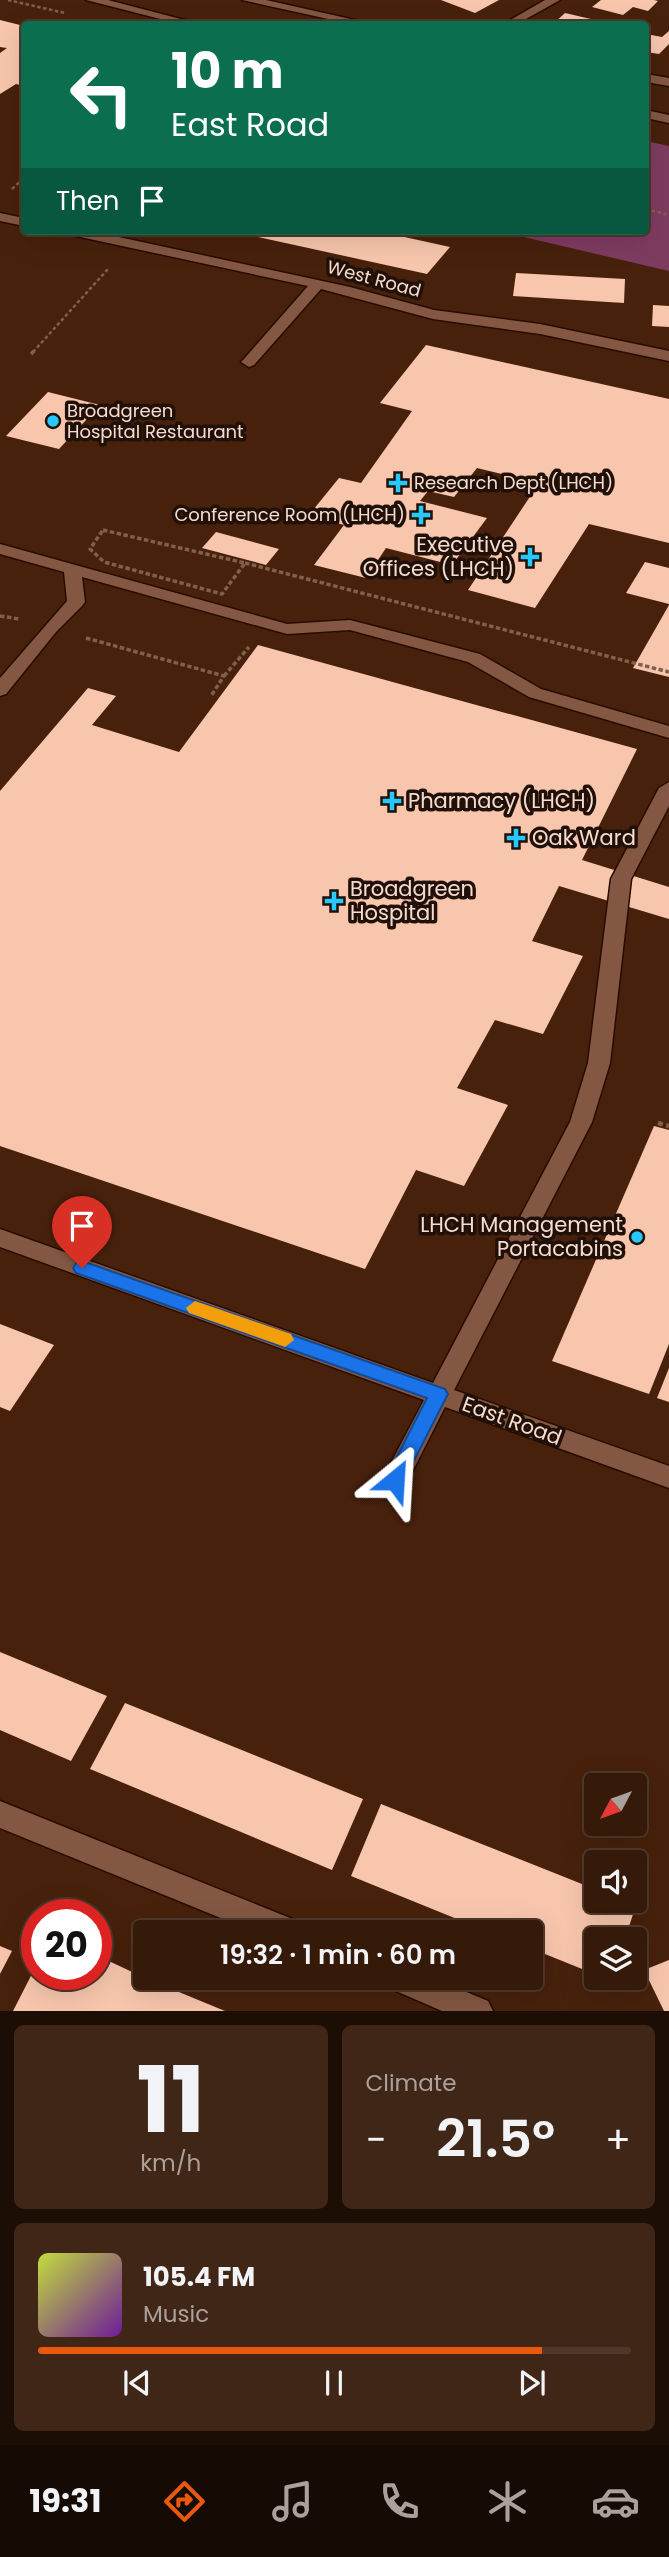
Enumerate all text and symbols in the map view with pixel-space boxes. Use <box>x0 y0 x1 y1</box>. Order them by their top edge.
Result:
text: 10 m <box>171 37 284 105</box>
icon: left <box>56 49 147 140</box>
text: East Road <box>171 102 329 147</box>
icon: arrive <box>133 182 171 220</box>
text: Then <box>56 183 119 219</box>
street label: West Road <box>324 254 424 303</box>
place label: Broadgreen Hospital Restaurant <box>67 398 244 444</box>
marker: Broadgreen Hospital Restaurant <box>45 413 61 429</box>
place label: Research Dept (LHCH) <box>414 470 613 495</box>
marker: Research Dept (LHCH) <box>388 473 408 493</box>
place label: Conference Room (LHCH) <box>174 502 405 527</box>
marker: Conference Room (LHCH) <box>411 505 431 525</box>
place label: Executive Offices (LHCH) <box>363 530 514 583</box>
marker: Executive Offices (LHCH) <box>520 547 540 567</box>
place label: Pharmacy (LHCH) <box>408 786 595 815</box>
marker: Pharmacy (LHCH) <box>382 791 402 811</box>
place label: Oak Ward <box>532 823 636 852</box>
marker: Oak Ward <box>506 828 526 848</box>
place label: Broadgreen Hospital <box>350 874 474 927</box>
marker: Broadgreen Hospital <box>324 891 344 911</box>
pin <box>52 1196 112 1268</box>
icon: arrive <box>63 1207 101 1245</box>
place label: LHCH Management Portacabins <box>420 1210 623 1263</box>
marker: LHCH Management Portacabins <box>629 1229 645 1245</box>
street label: East Road <box>458 1389 566 1452</box>
position arrow <box>358 1443 432 1517</box>
north arrow <box>584 1773 648 1836</box>
map controls <box>584 1773 647 1990</box>
button: sound <box>584 1850 647 1913</box>
speed limit sign: 20 <box>21 1899 112 1990</box>
button: layers <box>584 1927 647 1990</box>
text: 19:32 · 1 min · 60 m <box>220 1937 456 1973</box>
text: 11 <box>137 2036 205 2164</box>
text: Climate <box>366 2067 456 2099</box>
text: 21.5° <box>436 2102 555 2175</box>
text: − <box>366 2113 386 2166</box>
text: + <box>605 2113 631 2166</box>
text: km/h <box>140 2147 201 2179</box>
text: 105.4 FM <box>143 2259 255 2295</box>
text: Music <box>143 2298 209 2330</box>
icon: previous <box>118 2364 156 2402</box>
icon: pause <box>315 2364 353 2402</box>
icon: next <box>513 2364 551 2402</box>
icon: directions <box>160 2477 209 2526</box>
icon: music <box>268 2477 317 2526</box>
icon: phone <box>375 2477 424 2526</box>
icon: climate <box>483 2477 532 2526</box>
icon: car <box>591 2477 640 2526</box>
text: 19:31 <box>29 2478 102 2523</box>

